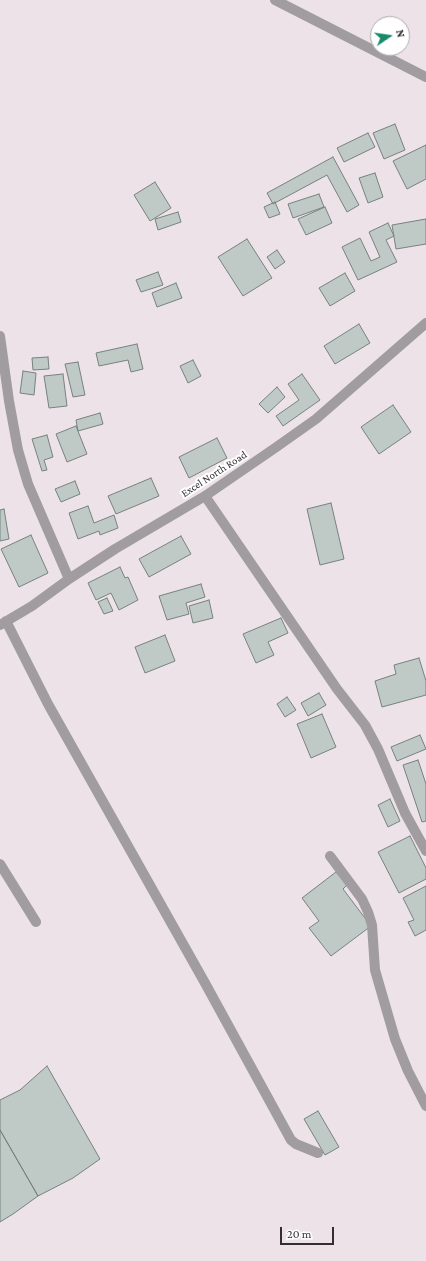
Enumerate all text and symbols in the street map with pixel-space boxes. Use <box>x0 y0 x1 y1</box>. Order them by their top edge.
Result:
north arrow <box>370 16 410 56</box>
text: N <box>394 29 407 39</box>
street label: Excel North Road <box>179 448 249 500</box>
scale bar <box>282 1219 336 1245</box>
text: 20 m <box>287 1227 311 1241</box>

